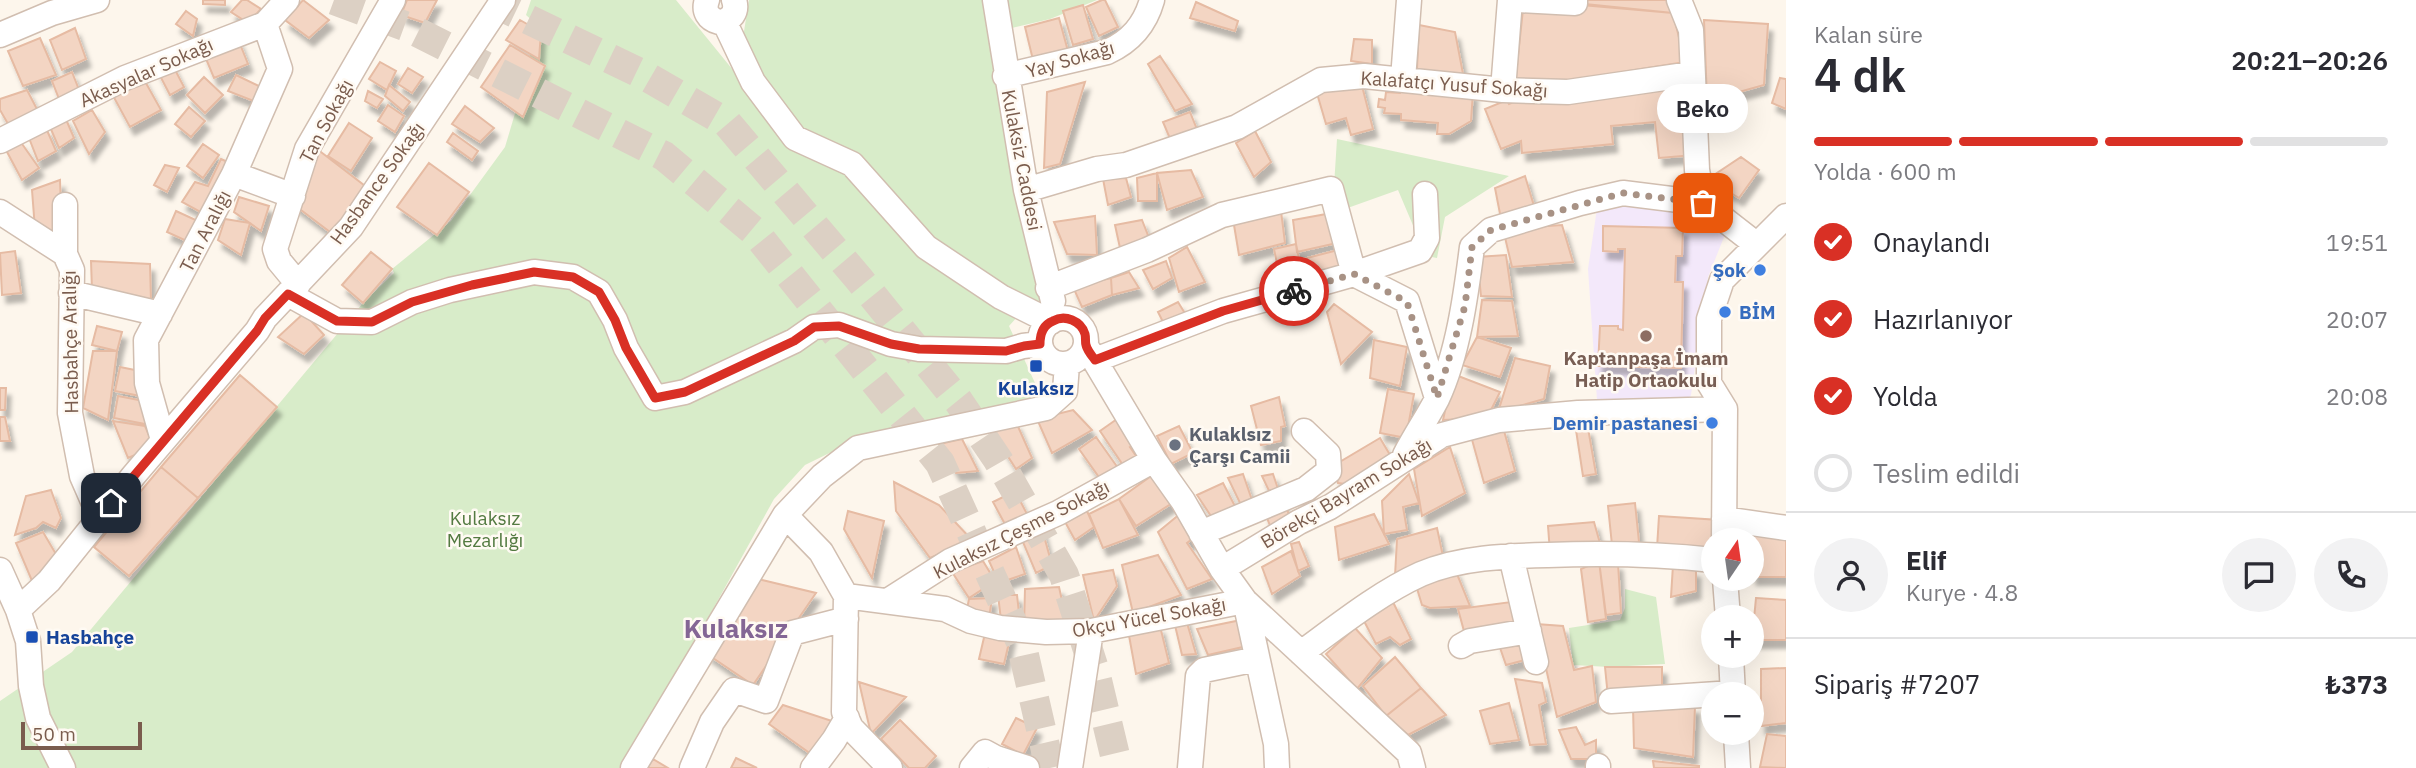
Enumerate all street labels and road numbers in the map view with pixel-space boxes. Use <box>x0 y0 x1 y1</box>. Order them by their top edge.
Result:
street label: Akasyalar Sokağı <box>75 32 217 112</box>
street label: Yay Sokağı <box>1023 35 1117 83</box>
street label: Kalafatçı Yusuf Sokağı <box>1360 65 1548 103</box>
street label: Tan Sokağı <box>294 75 358 167</box>
street label: Kulaksiz Caddesi <box>997 87 1047 233</box>
street label: Hasbance Sokağı <box>324 117 430 249</box>
street label: Tan Aralığı <box>174 186 236 276</box>
street label: Hasbahçe Aralığı <box>57 270 83 414</box>
street label: Börekçi Bayram Sokağı <box>1256 432 1436 554</box>
street label: Kulaksız Çeşme Sokağı <box>929 474 1113 584</box>
street label: Okçu Yücel Sokağı <box>1070 592 1228 642</box>

